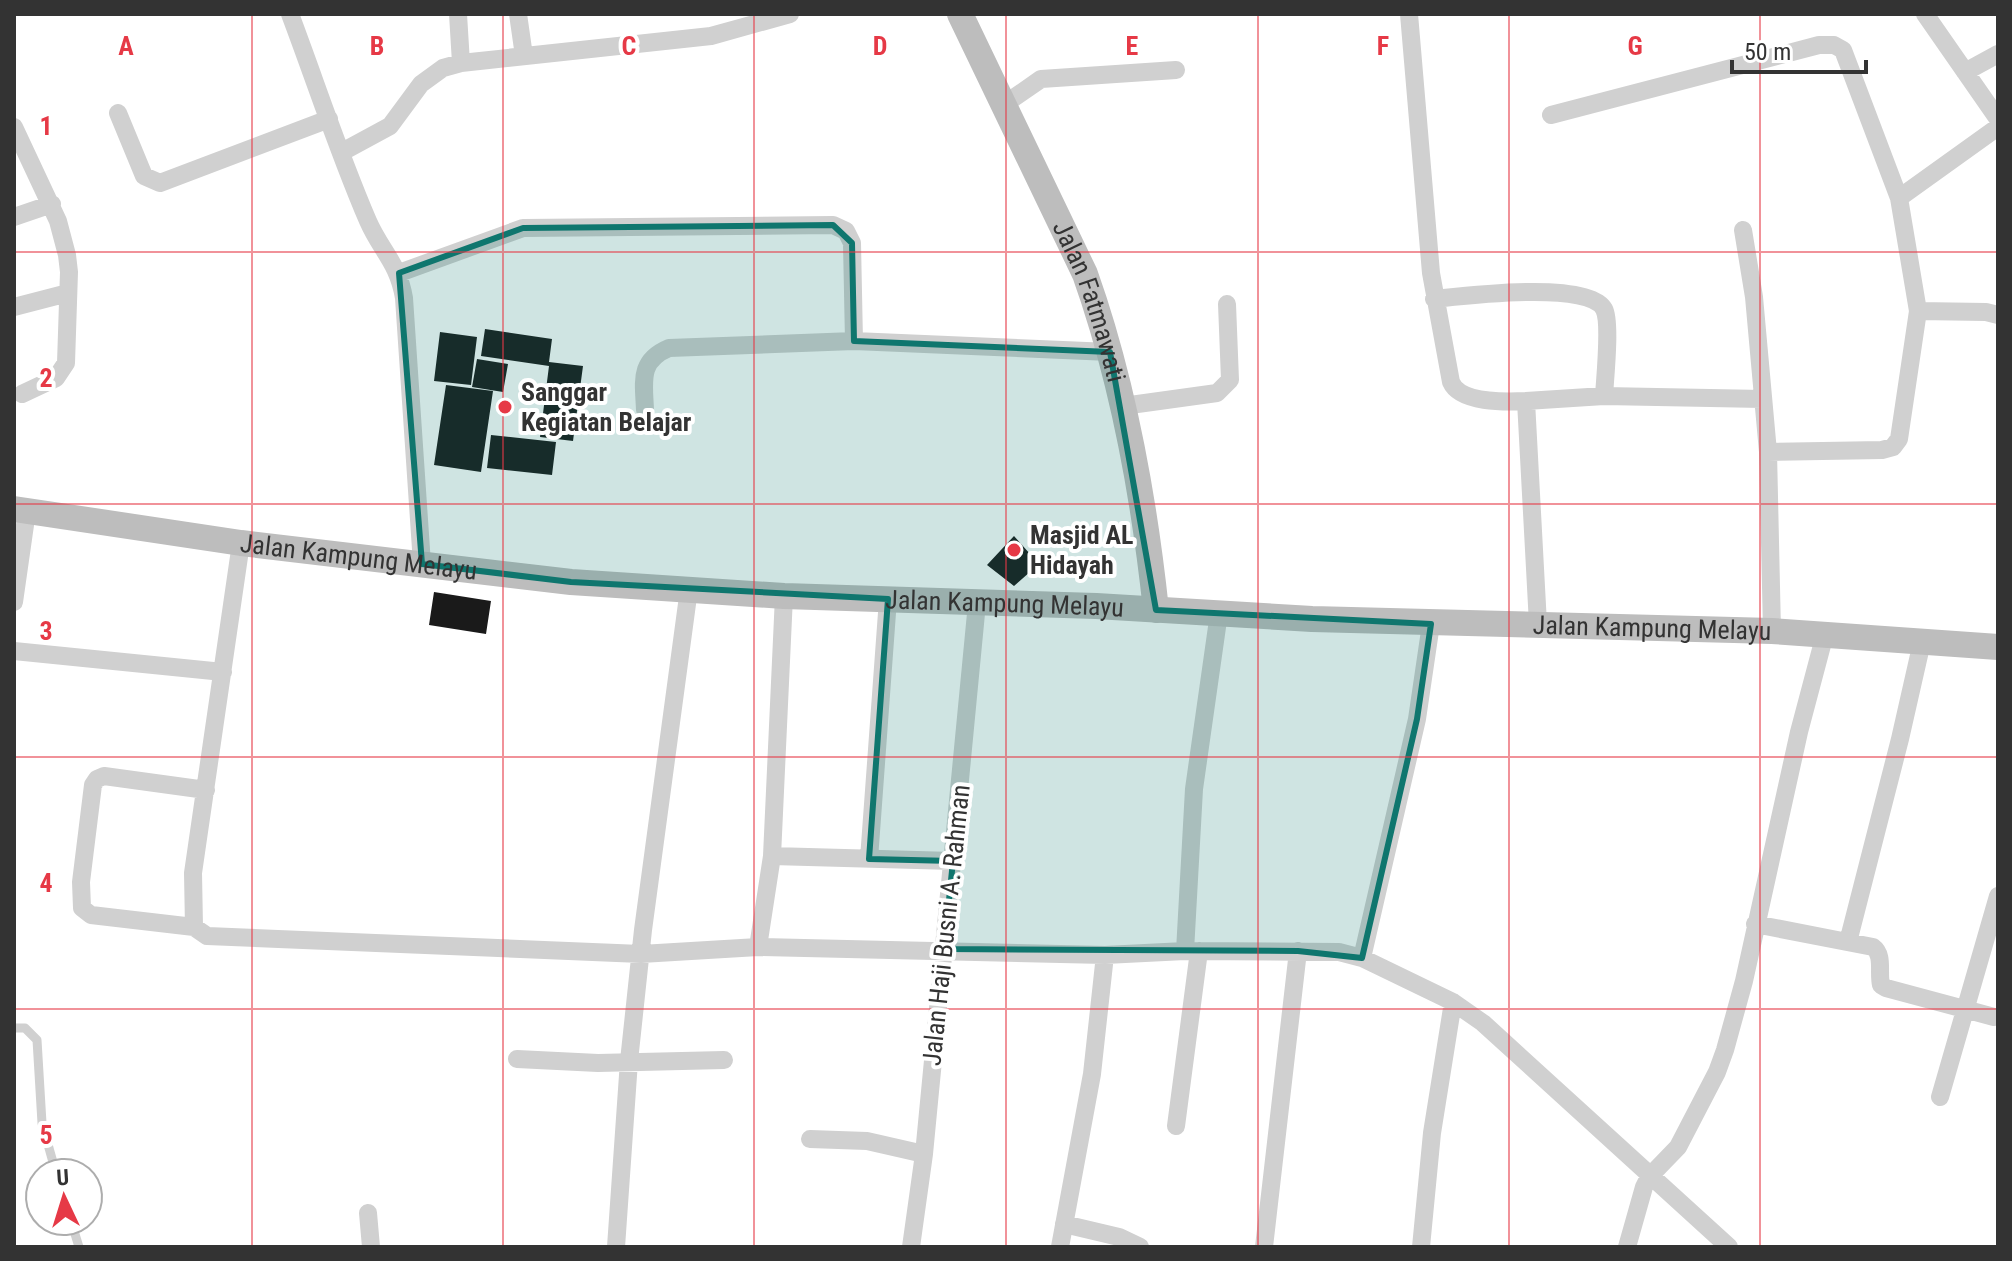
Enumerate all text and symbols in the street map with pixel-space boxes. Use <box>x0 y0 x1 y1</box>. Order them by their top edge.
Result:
scale bar <box>1732 24 1866 74</box>
text: A <box>118 31 134 61</box>
text: B <box>370 31 384 61</box>
text: C <box>622 31 637 61</box>
text: D <box>873 31 887 61</box>
text: E <box>1126 31 1139 61</box>
text: F <box>1377 31 1389 61</box>
text: G <box>1627 31 1643 61</box>
text: 50 m <box>1744 38 1791 66</box>
text: 1 <box>39 111 53 141</box>
street label: Jalan Fatmawati <box>1047 216 1132 385</box>
text: 2 <box>39 363 53 393</box>
place label: Sanggar Kegiatan Belajar <box>521 377 692 437</box>
marker: Sanggar Kegiatan Belajar <box>496 398 514 416</box>
place label: Masjid AL Hidayah <box>1030 520 1134 580</box>
street label: Jalan Kampung Melayu <box>238 528 479 586</box>
marker: Masjid AL Hidayah <box>1005 541 1023 559</box>
street label: Jalan Kampung Melayu <box>885 584 1125 623</box>
street label: Jalan Kampung Melayu <box>1532 610 1772 646</box>
text: 3 <box>39 616 53 646</box>
street label: Jalan Haji Busni A. Rahman <box>916 783 976 1067</box>
text: 4 <box>39 868 53 898</box>
text: 5 <box>39 1120 53 1150</box>
north arrow <box>24 1157 104 1237</box>
text: U <box>56 1165 70 1190</box>

